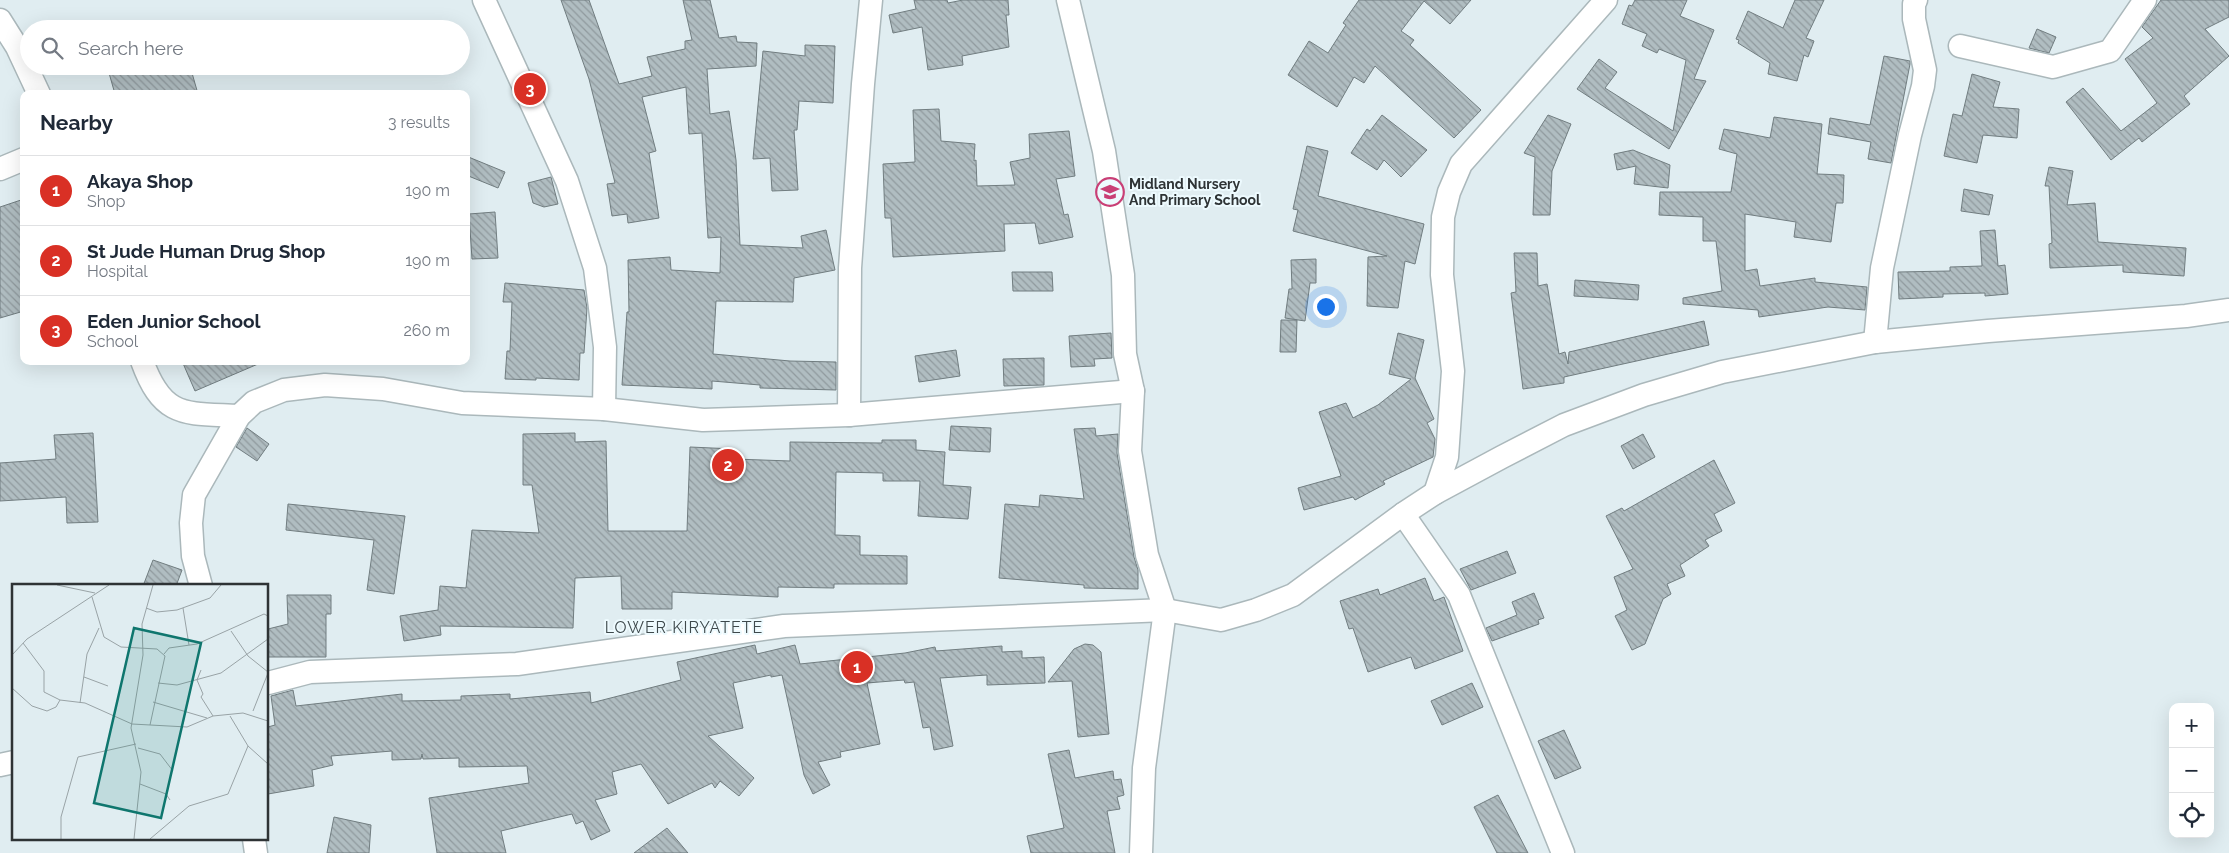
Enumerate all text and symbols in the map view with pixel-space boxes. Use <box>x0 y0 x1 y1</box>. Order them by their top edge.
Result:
search box <box>20 20 470 75</box>
icon: search <box>38 34 66 62</box>
text: Search here <box>78 37 184 59</box>
pin: 3 <box>514 70 546 108</box>
text: Nearby <box>40 110 113 135</box>
text: 3 results <box>388 113 450 132</box>
text: Akaya Shop <box>87 170 193 192</box>
place label: Midland Nursery And Primary School <box>1129 176 1261 208</box>
school or university icon: Midland Nursery And Primary School <box>1095 177 1125 207</box>
text: 1 <box>52 181 60 200</box>
text: 190 m <box>405 181 450 200</box>
text: Shop <box>87 192 125 211</box>
text: St Jude Human Drug Shop <box>87 240 325 262</box>
text: 2 <box>51 251 61 270</box>
text: 190 m <box>405 251 450 270</box>
text: Hospital <box>87 262 148 281</box>
your location <box>1313 294 1339 320</box>
text: Eden Junior School <box>87 310 261 332</box>
text: 3 <box>52 321 60 340</box>
text: 260 m <box>403 321 450 340</box>
text: School <box>87 332 138 351</box>
pin: 2 <box>712 446 744 484</box>
inset map <box>12 584 269 840</box>
district label: LOWER KIRYATETE <box>605 618 763 637</box>
pin: 1 <box>841 648 873 686</box>
map controls <box>2169 703 2214 838</box>
button: + <box>2169 703 2214 748</box>
button: − <box>2169 748 2214 793</box>
button: locate <box>2169 793 2214 838</box>

